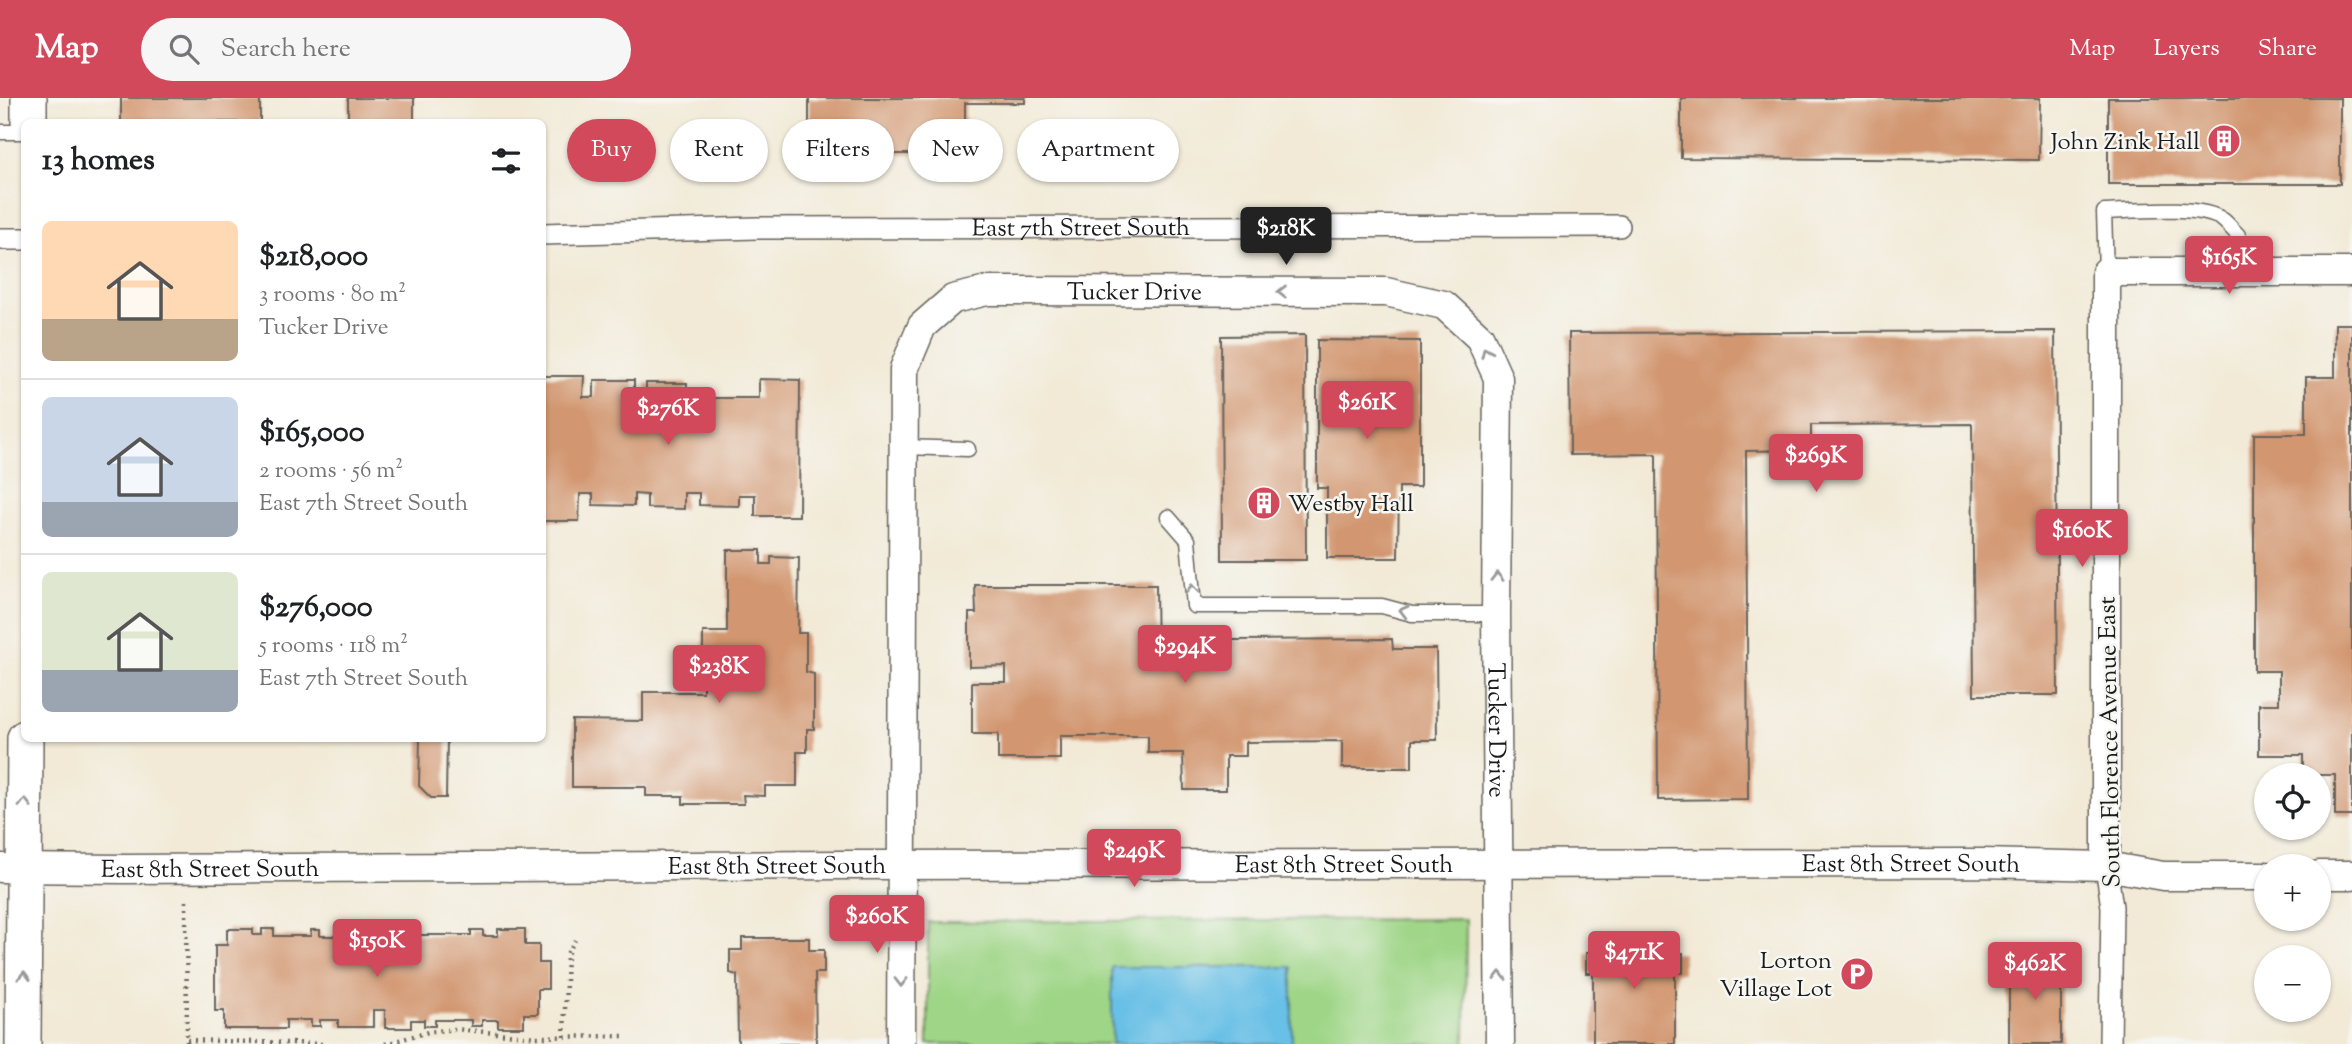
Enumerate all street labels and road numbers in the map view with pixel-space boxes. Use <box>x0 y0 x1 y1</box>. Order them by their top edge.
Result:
street label: East 7th Street South <box>972 212 1190 247</box>
street label: Tucker Drive <box>1067 276 1202 311</box>
street label: South Florence Avenue East <box>2091 596 2131 888</box>
street label: Tucker Drive <box>1477 663 1513 798</box>
street label: East 8th Street South <box>1802 848 2021 883</box>
street label: East 8th Street South <box>1235 849 1453 883</box>
street label: East 8th Street South <box>668 850 886 885</box>
street label: East 8th Street South <box>101 853 319 888</box>

